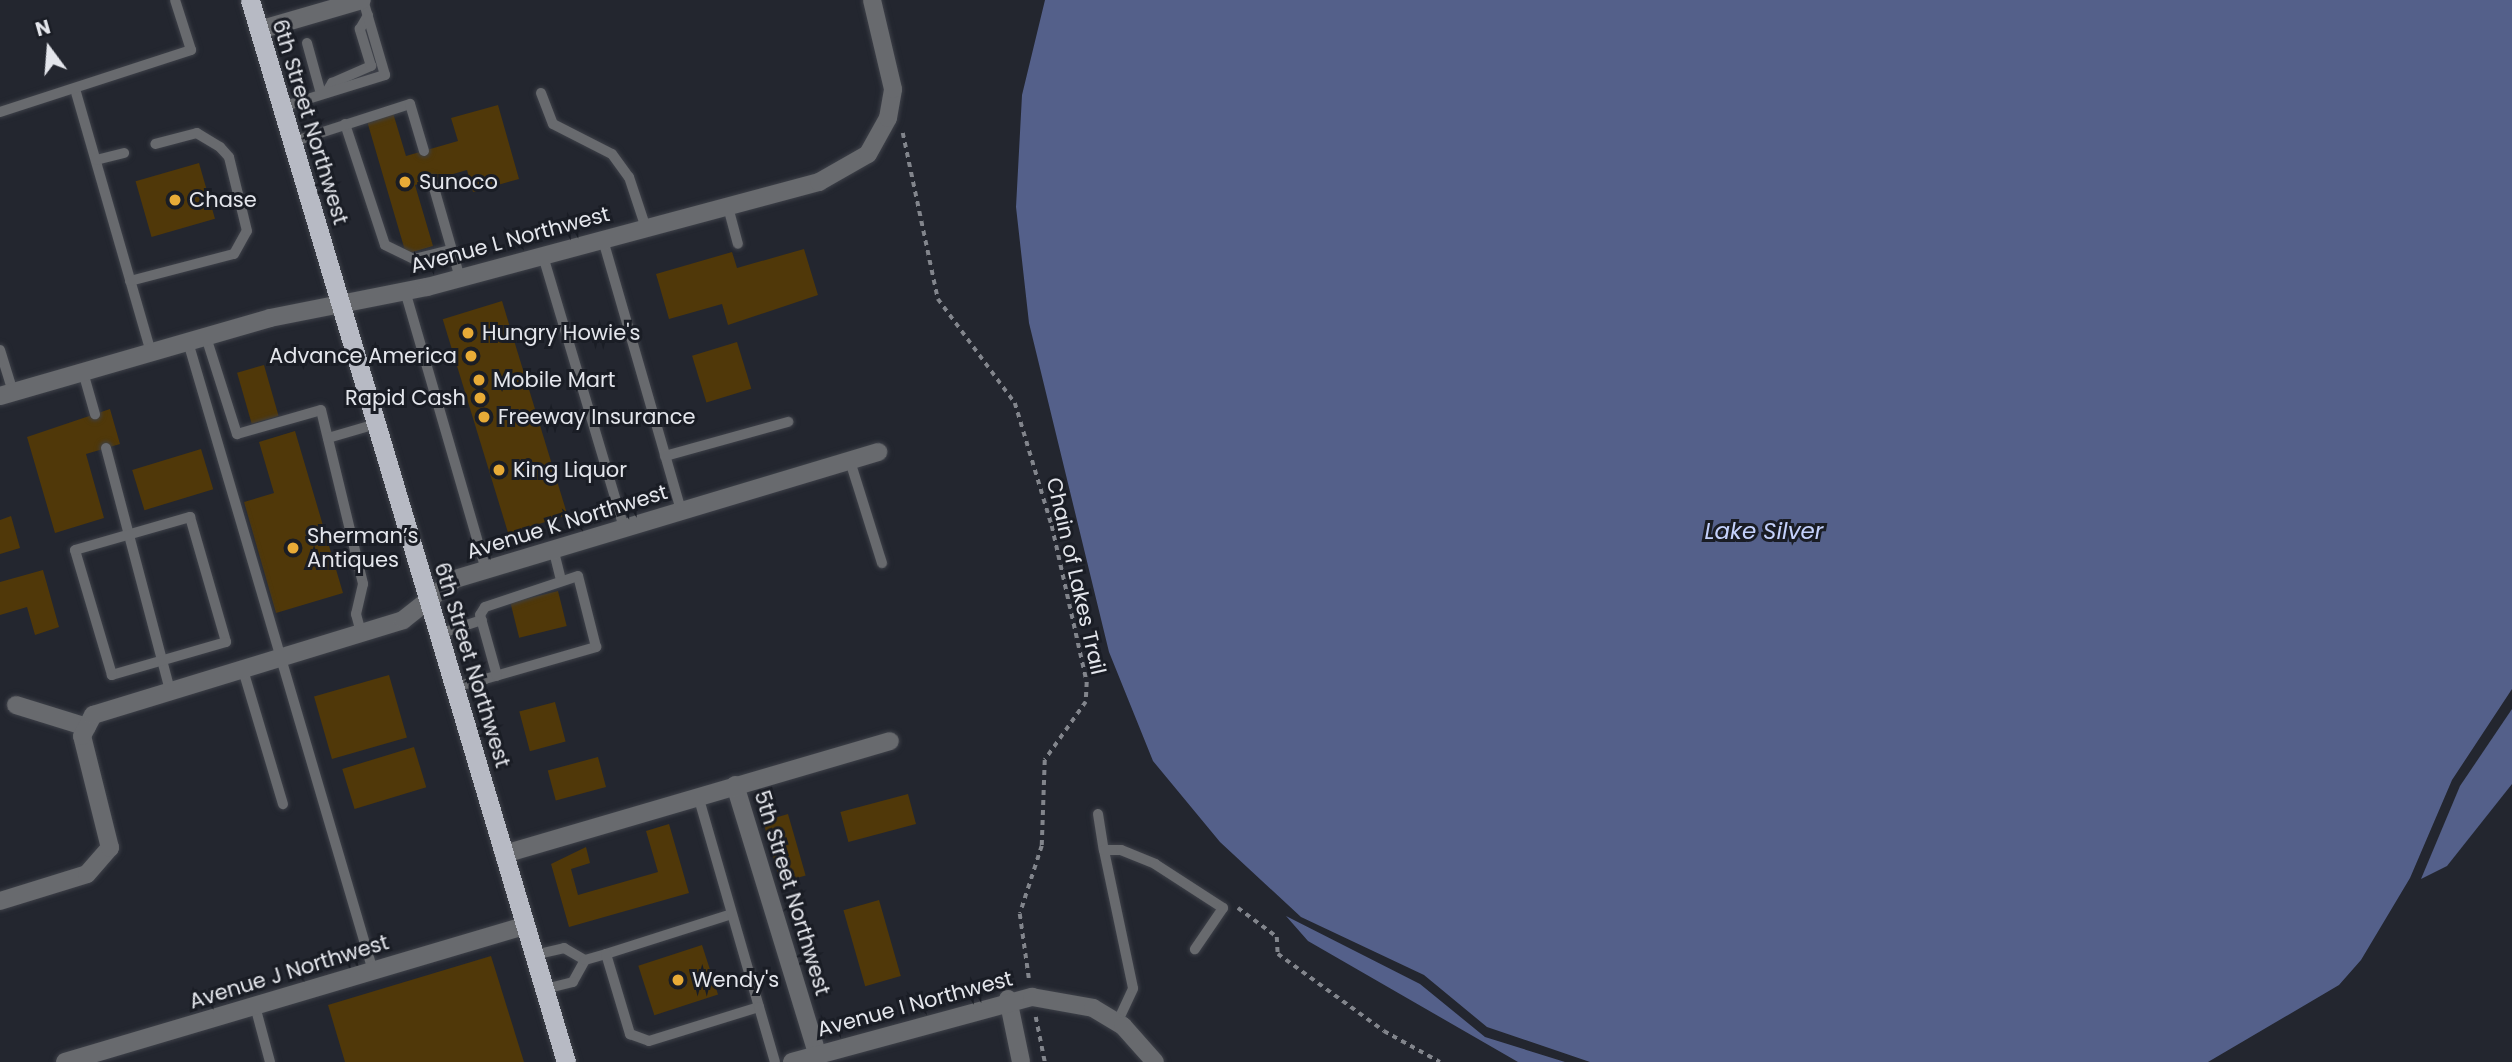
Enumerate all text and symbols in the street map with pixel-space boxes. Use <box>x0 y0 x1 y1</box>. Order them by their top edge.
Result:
text: N <box>32 13 54 43</box>
north arrow <box>14 14 84 84</box>
street label: 6th Street Northwest <box>267 16 353 228</box>
place label: Sunoco <box>419 169 498 195</box>
marker: Sunoco <box>397 174 413 190</box>
place label: Chase <box>189 187 257 213</box>
marker: Chase <box>167 192 183 208</box>
street label: Avenue L Northwest <box>408 201 612 279</box>
place label: Hungry Howie's <box>482 320 641 346</box>
marker: Hungry Howie's <box>460 325 476 341</box>
place label: Advance America <box>269 343 457 369</box>
marker: Advance America <box>463 348 479 364</box>
place label: Mobile Mart <box>493 367 615 393</box>
marker: Mobile Mart <box>471 372 487 388</box>
place label: Rapid Cash <box>345 385 466 411</box>
marker: Rapid Cash <box>472 390 488 406</box>
place label: Freeway Insurance <box>498 404 696 430</box>
marker: Freeway Insurance <box>476 409 492 425</box>
place label: King Liquor <box>513 457 627 483</box>
marker: King Liquor <box>491 462 507 478</box>
street label: Chain of Lakes Trail <box>1041 475 1111 677</box>
street label: Avenue K Northwest <box>464 479 670 565</box>
water label: Lake Silver <box>1705 517 1823 545</box>
place label: Sherman’s Antiques <box>307 523 418 573</box>
marker: Sherman’s Antiques <box>285 540 301 556</box>
street label: 6th Street Northwest <box>429 559 515 771</box>
street label: 5th Street Northwest <box>749 787 835 999</box>
street label: Avenue J Northwest <box>186 930 392 1014</box>
street label: Avenue I Northwest <box>815 966 1015 1042</box>
place label: Wendy's <box>692 967 779 993</box>
marker: Wendy's <box>670 972 686 988</box>

